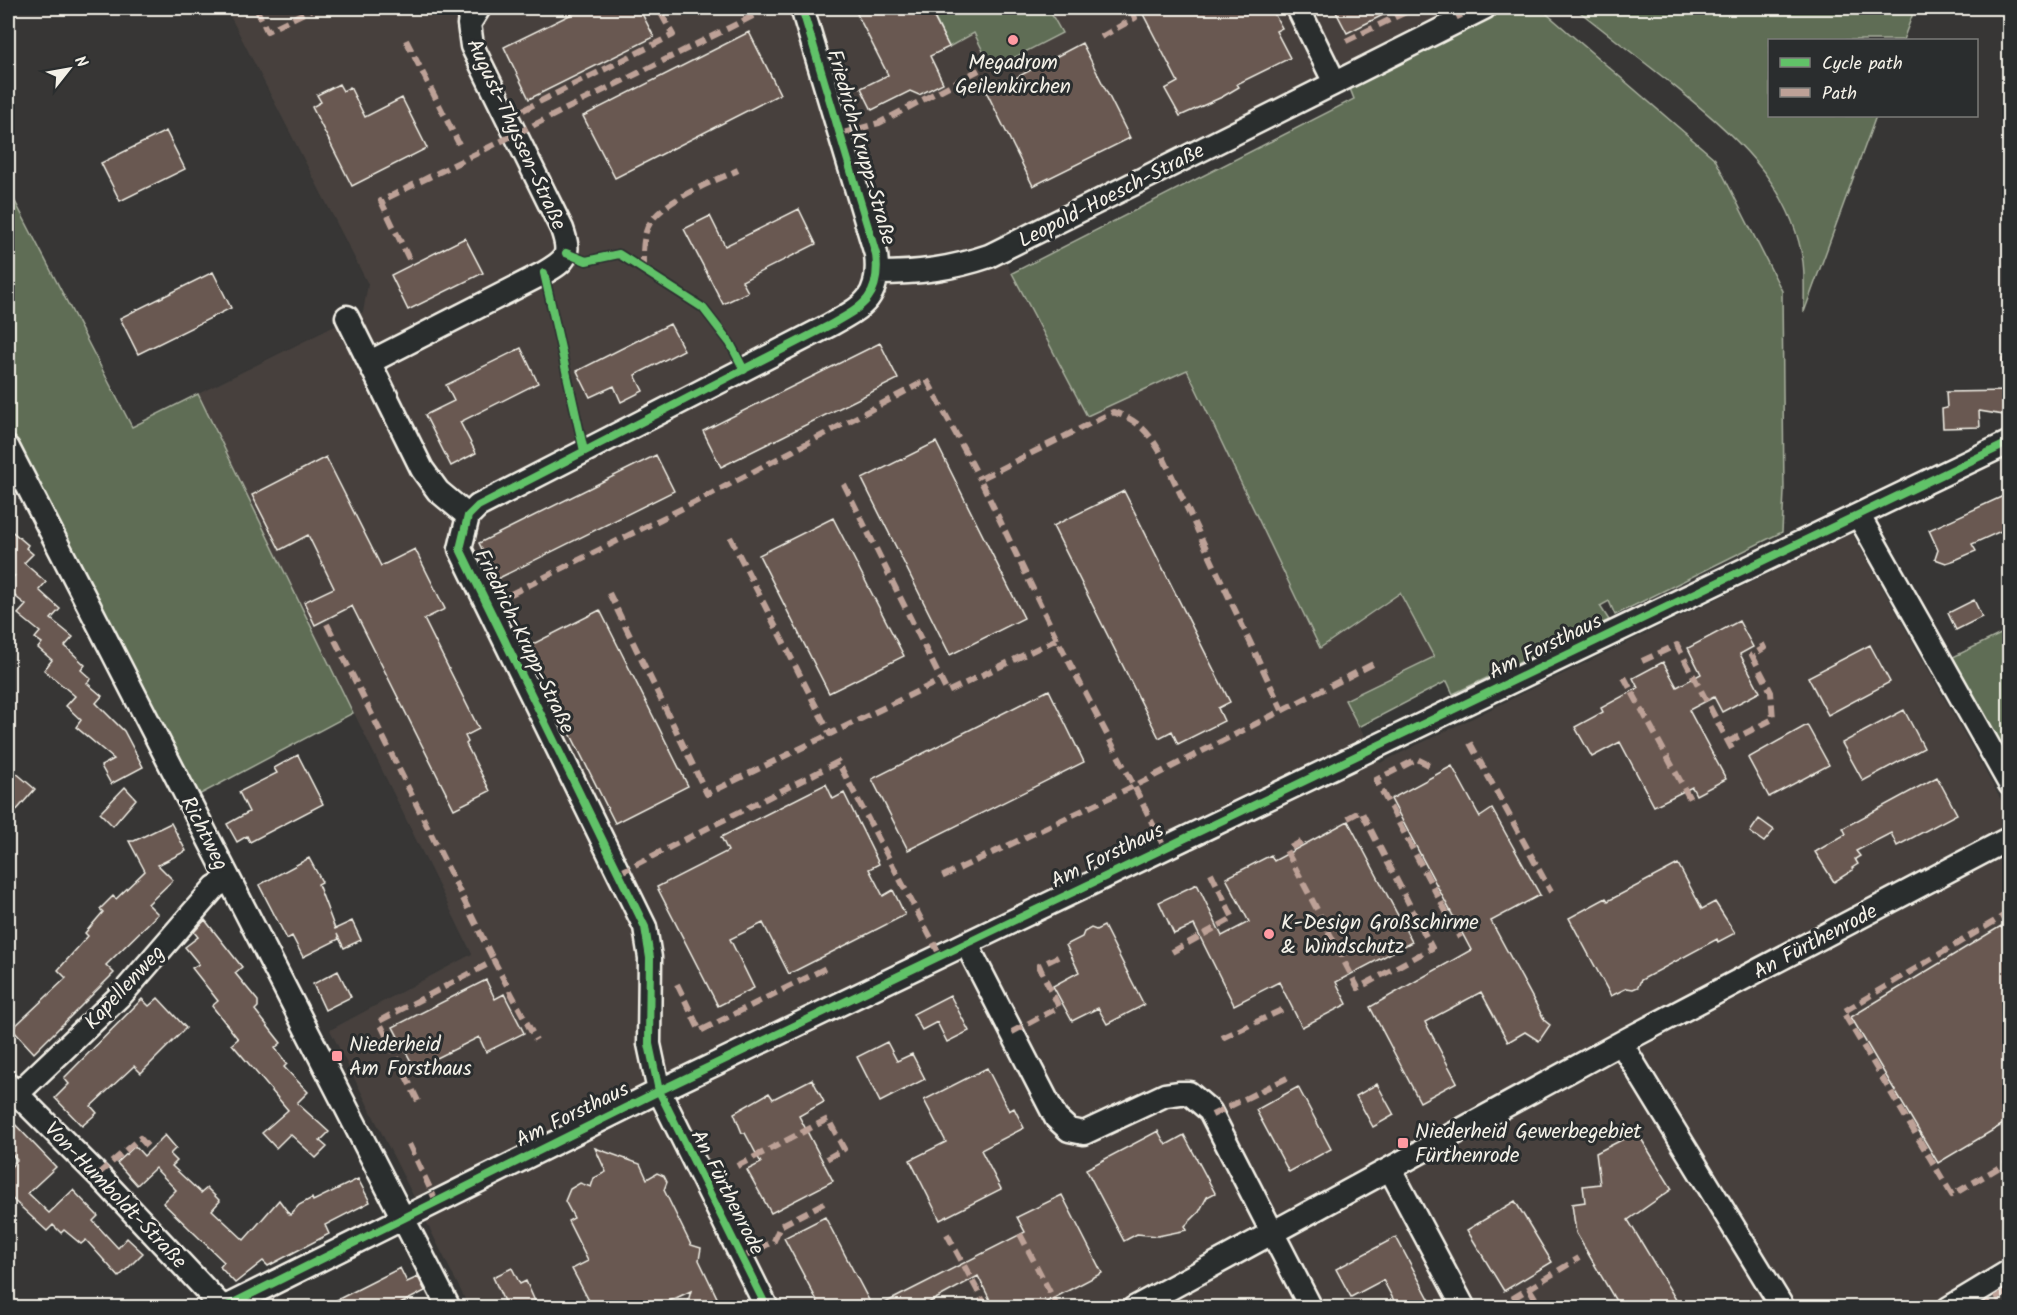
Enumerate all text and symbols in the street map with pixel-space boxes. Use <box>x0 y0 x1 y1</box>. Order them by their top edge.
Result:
street label: August-Thyssen-Straße <box>457 33 575 236</box>
marker: Megadrom Geilenkirchen <box>1006 33 1020 47</box>
north arrow <box>39 39 99 99</box>
legend <box>1768 39 1978 117</box>
street label: Friedrich-Krupp-Straße <box>817 46 904 250</box>
place label: Megadrom Geilenkirchen <box>955 47 1071 104</box>
text: Cycle path <box>1822 50 1903 79</box>
text: N <box>67 51 94 73</box>
text: Path <box>1822 80 1857 109</box>
street label: Leopold-Hoesch-Straße <box>1013 135 1211 258</box>
street label: Friedrich-Krupp-Straße <box>465 544 583 740</box>
street label: Am Forsthaus <box>1483 606 1608 689</box>
street label: Richtweg <box>171 791 236 877</box>
street label: Am Forsthaus <box>1045 815 1170 898</box>
street label: An Fürthenrode <box>1748 895 1884 989</box>
place label: K-Design Großschirme & Windschutz <box>1281 907 1479 964</box>
marker: K-Design Großschirme & Windschutz <box>1262 927 1276 941</box>
street label: Kapellenweg <box>77 938 173 1038</box>
place label: Niederheid Am Forsthaus <box>349 1029 472 1086</box>
marker: Niederheid Am Forsthaus <box>330 1049 344 1063</box>
street label: Am Forsthaus <box>510 1074 635 1157</box>
street label: Von-Humboldt-Straße <box>36 1115 195 1278</box>
place label: Niederheid Gewerbegebiet Fürthenrode <box>1415 1116 1642 1173</box>
street label: An Fürthenrode <box>681 1124 773 1262</box>
marker: Niederheid Gewerbegebiet Fürthenrode <box>1396 1136 1410 1150</box>

